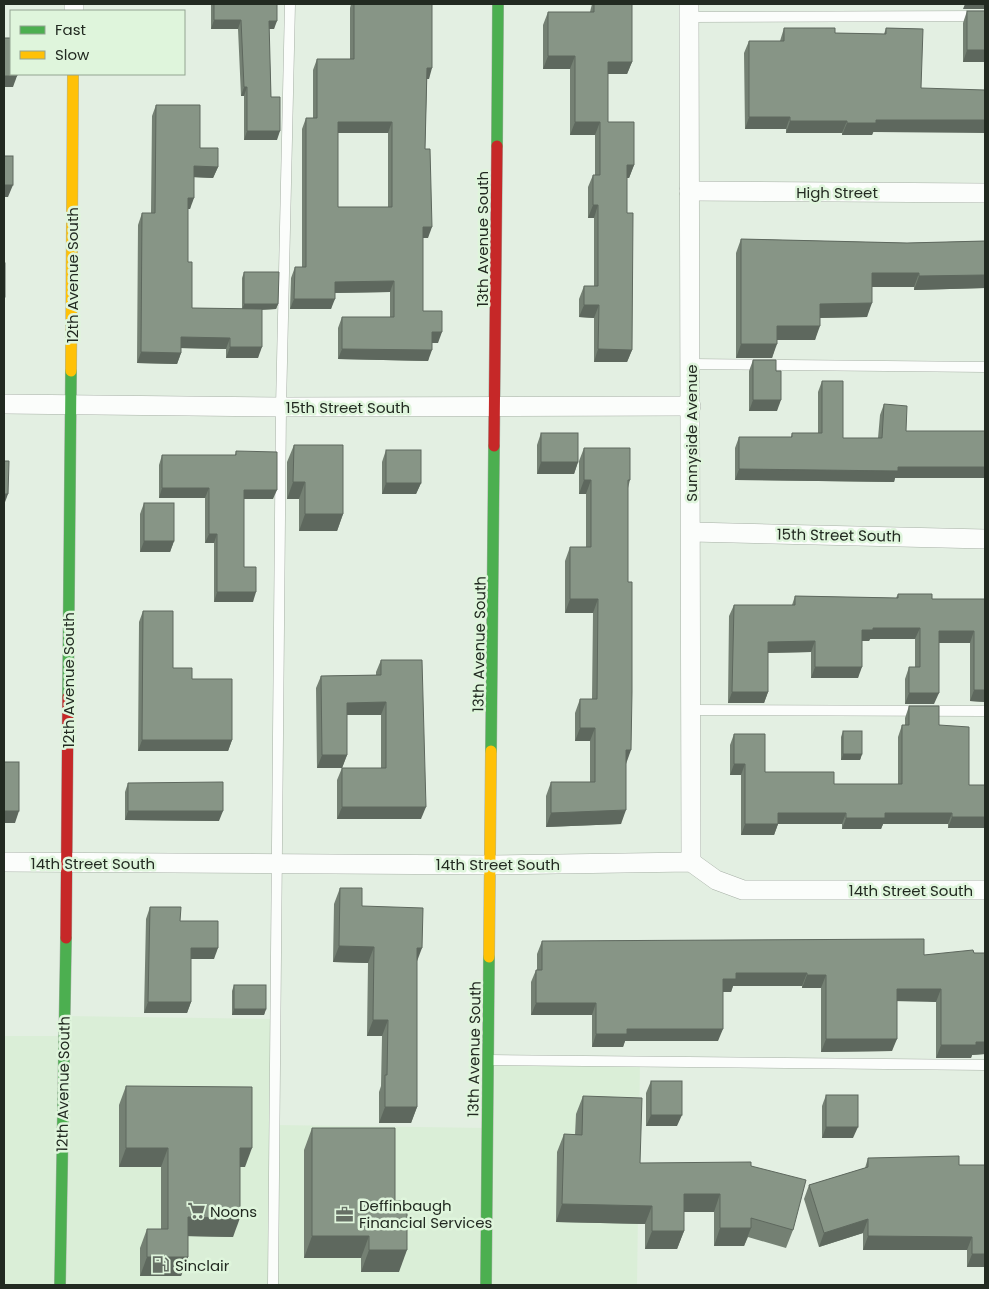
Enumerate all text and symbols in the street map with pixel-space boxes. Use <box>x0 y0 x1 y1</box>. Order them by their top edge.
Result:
legend <box>10 10 185 75</box>
text: Fast <box>55 19 86 40</box>
text: Slow <box>55 44 90 65</box>
street label: 13th Avenue South <box>472 171 493 307</box>
street label: High Street <box>796 182 878 203</box>
street label: 12th Avenue South <box>62 207 83 343</box>
street label: Sunnyside Avenue <box>681 364 702 502</box>
street label: 15th Street South <box>286 397 410 418</box>
street label: 15th Street South <box>777 523 901 547</box>
street label: 13th Avenue South <box>467 576 491 712</box>
street label: 12th Avenue South <box>58 612 79 748</box>
street label: 14th Street South <box>31 853 155 874</box>
street label: 14th Street South <box>436 854 560 875</box>
street label: 14th Street South <box>849 880 973 901</box>
street label: 13th Avenue South <box>462 981 486 1117</box>
street label: 12th Avenue South <box>51 1016 75 1152</box>
place label: Deffinbaugh Financial Services <box>359 1195 492 1233</box>
supermarket icon: Noons <box>186 1201 206 1221</box>
place label: Noons <box>210 1201 257 1222</box>
office icon: Deffinbaugh Financial Services <box>335 1204 355 1224</box>
fuel station icon: Sinclair <box>151 1255 171 1275</box>
place label: Sinclair <box>175 1255 230 1276</box>

